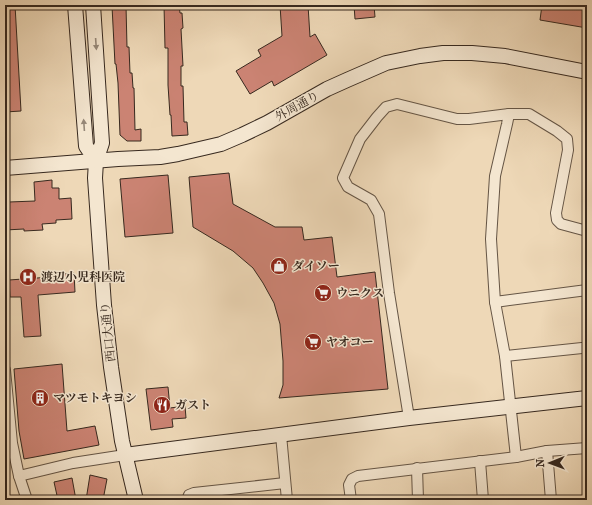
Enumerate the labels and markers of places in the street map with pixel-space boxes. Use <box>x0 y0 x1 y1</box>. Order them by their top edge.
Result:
shop icon: ダイソー <box>269 256 289 276</box>
place label: ダイソー <box>292 259 340 273</box>
hospital icon: 渡辺小児科医院 <box>18 267 38 287</box>
place label: 渡辺小児科医院 <box>41 270 125 284</box>
supermarket icon: ウニクス <box>313 283 333 303</box>
place label: ウニクス <box>336 286 384 300</box>
supermarket icon: ヤオコー <box>303 332 323 352</box>
place label: ヤオコー <box>326 335 374 349</box>
building icon: マツモトキヨシ <box>30 388 50 408</box>
place label: マツモトキヨシ <box>53 391 137 405</box>
restaurant icon: ガスト <box>152 395 172 415</box>
place label: ガスト <box>175 398 211 412</box>

